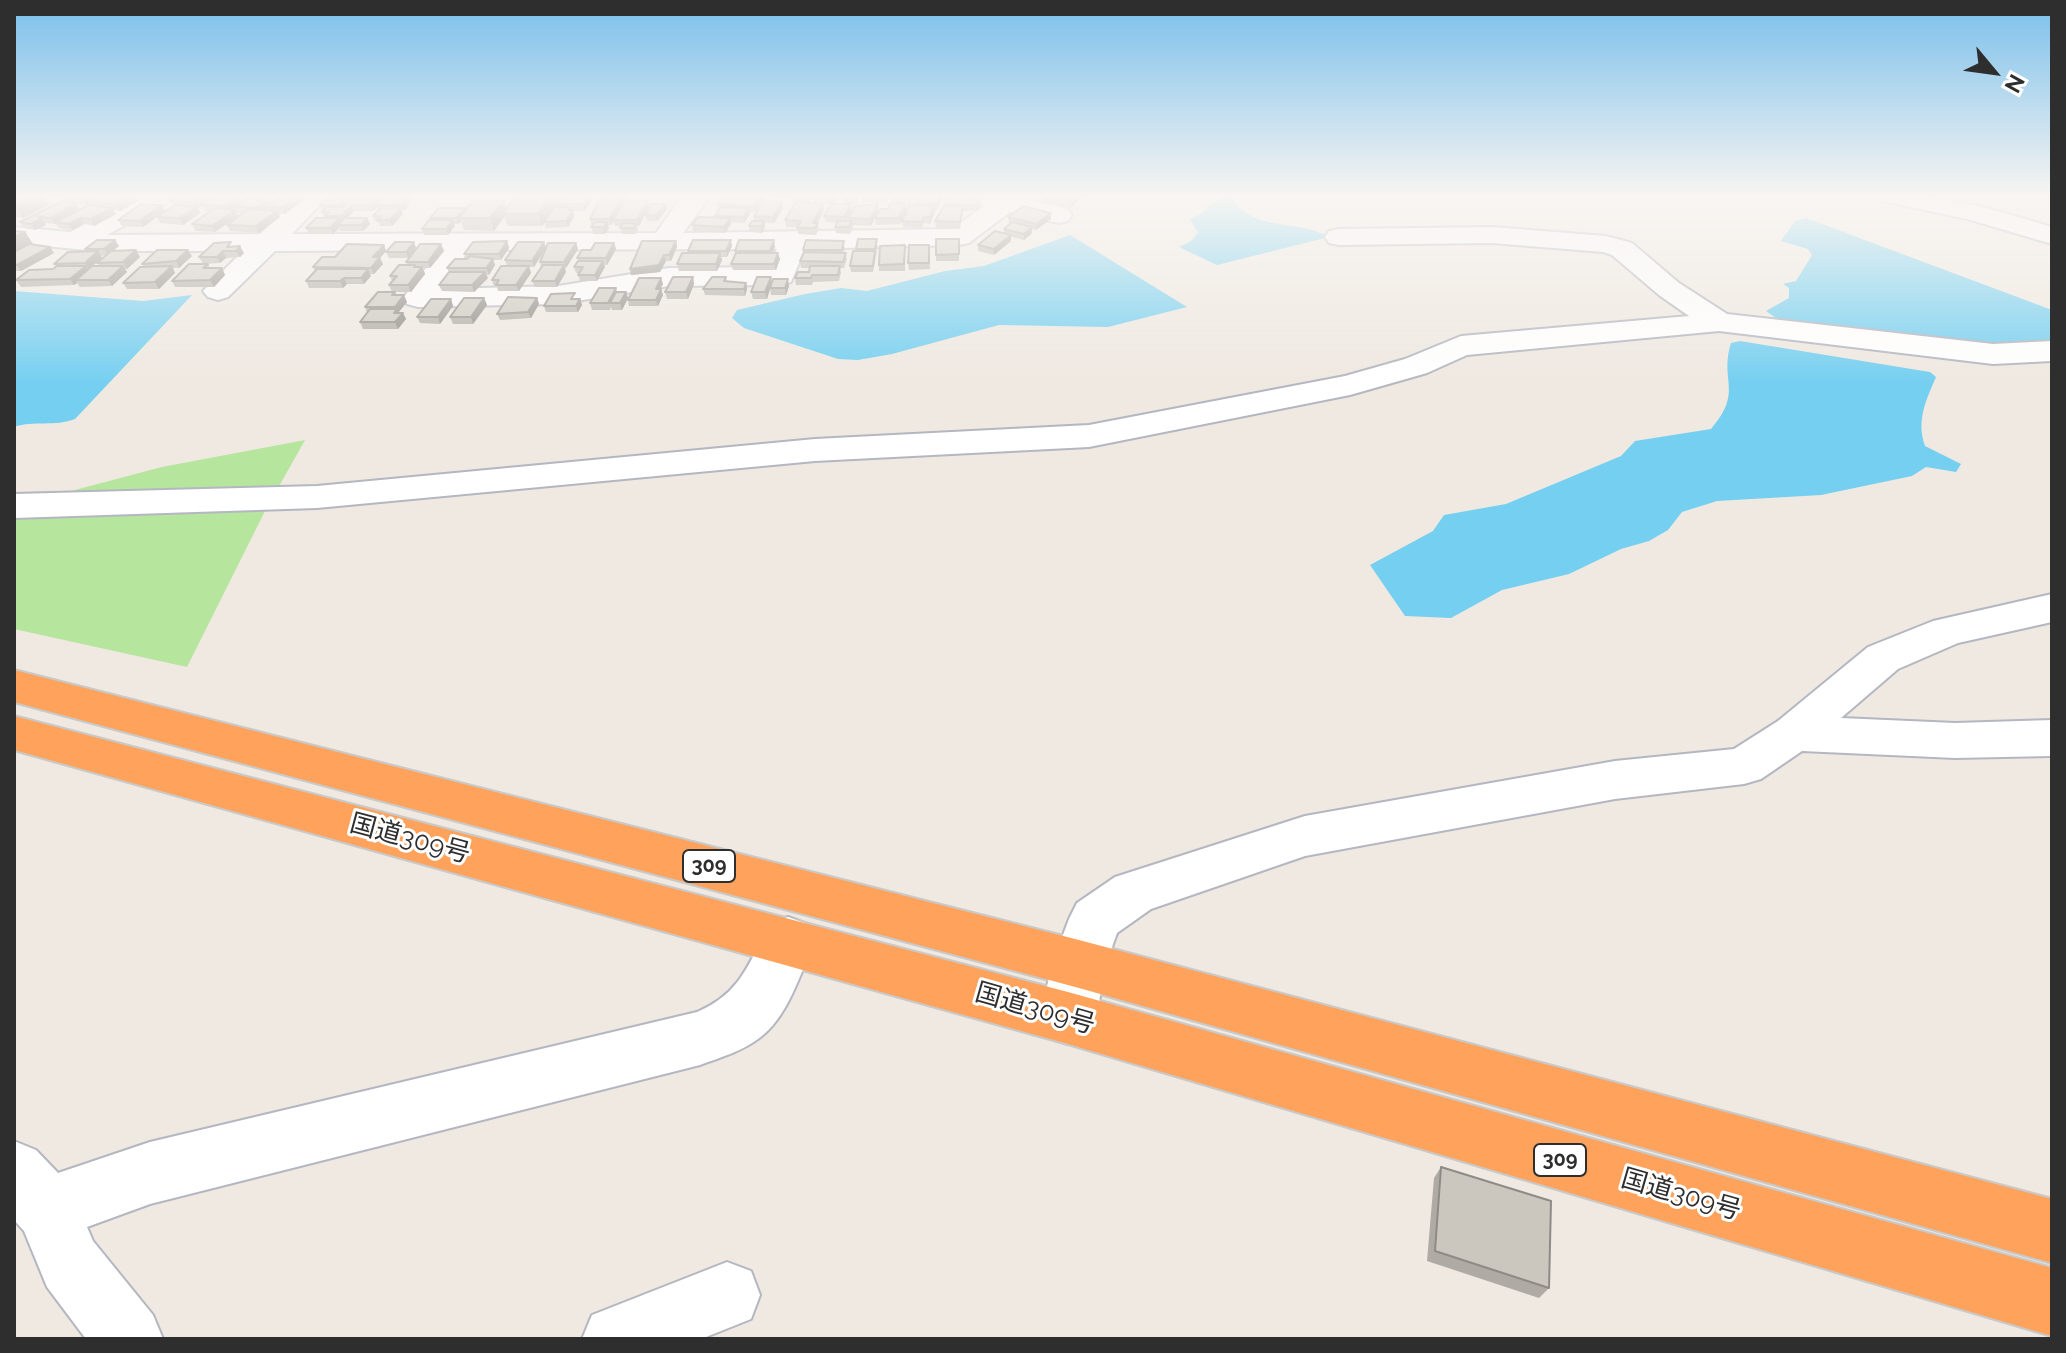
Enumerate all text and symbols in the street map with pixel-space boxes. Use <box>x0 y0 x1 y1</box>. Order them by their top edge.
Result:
north arrow <box>1954 32 2034 112</box>
text: N <box>2000 70 2030 97</box>
street label: 国道309号 <box>347 808 473 870</box>
road number: 309 <box>683 850 735 882</box>
street label: 国道309号 <box>972 977 1098 1041</box>
road number: 309 <box>1534 1144 1586 1176</box>
street label: 国道309号 <box>1618 1163 1744 1227</box>

